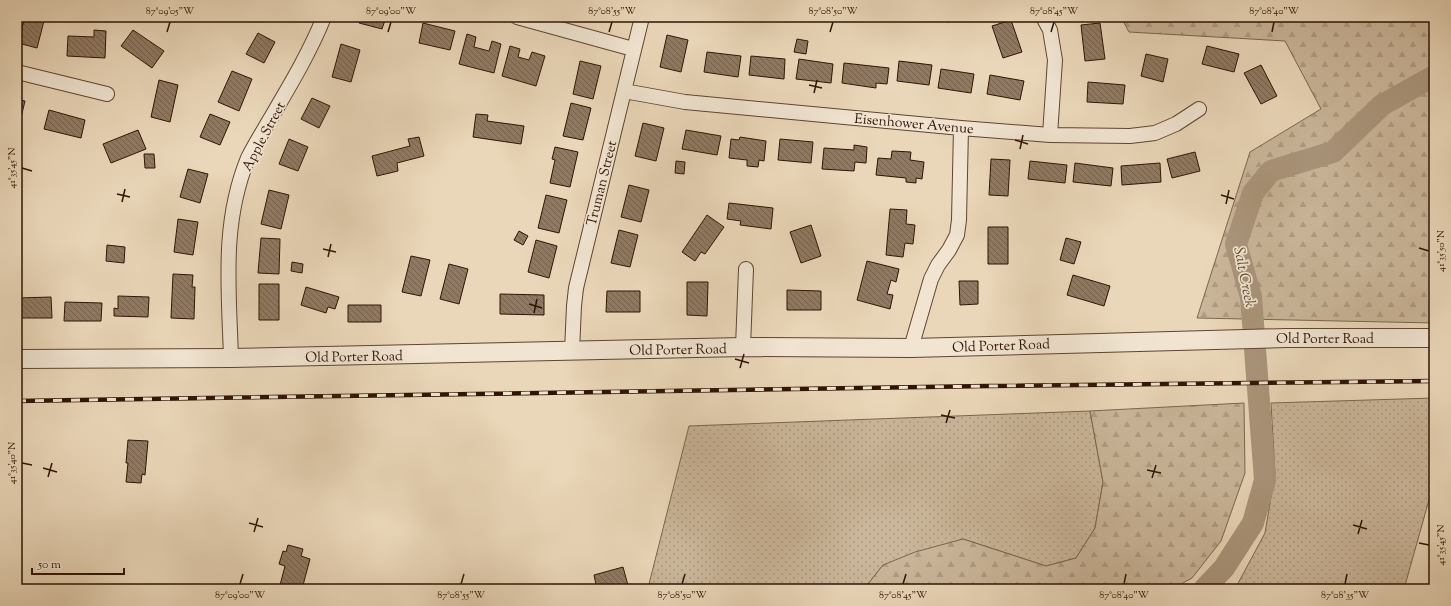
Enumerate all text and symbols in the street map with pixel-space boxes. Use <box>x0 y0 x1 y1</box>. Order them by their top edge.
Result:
text: 87°09'05"W <box>146 4 194 19</box>
text: 87°09'00"W <box>366 4 416 19</box>
text: 87°08'55"W <box>588 4 636 19</box>
text: 87°08'50"W <box>808 4 858 19</box>
text: 87°08'45"W <box>1030 4 1078 19</box>
text: 87°08'40"W <box>1249 4 1299 19</box>
street label: Apple Street <box>238 99 292 175</box>
street label: Eisenhower Avenue <box>853 110 974 140</box>
street label: Truman Street <box>583 138 623 228</box>
text: 41°35'45"N <box>5 148 20 188</box>
text: 41°35'50"N <box>1434 230 1449 272</box>
water label: Salt Creek <box>1227 245 1260 310</box>
street label: Old Porter Road <box>1276 330 1374 350</box>
street label: Old Porter Road <box>952 335 1050 359</box>
street label: Old Porter Road <box>629 340 727 362</box>
street label: Old Porter Road <box>305 347 403 369</box>
text: 41°35'40"N <box>5 442 20 484</box>
text: 41°35'45"N <box>1434 525 1449 565</box>
scale bar <box>32 550 124 576</box>
text: 50 m <box>37 556 61 574</box>
text: 87°09'00"W <box>215 588 265 603</box>
text: 87°08'55"W <box>437 588 485 603</box>
text: 87°08'50"W <box>657 588 707 603</box>
text: 87°08'45"W <box>879 588 927 603</box>
text: 87°08'40"W <box>1099 588 1149 603</box>
text: 87°08'35"W <box>1321 588 1369 603</box>

